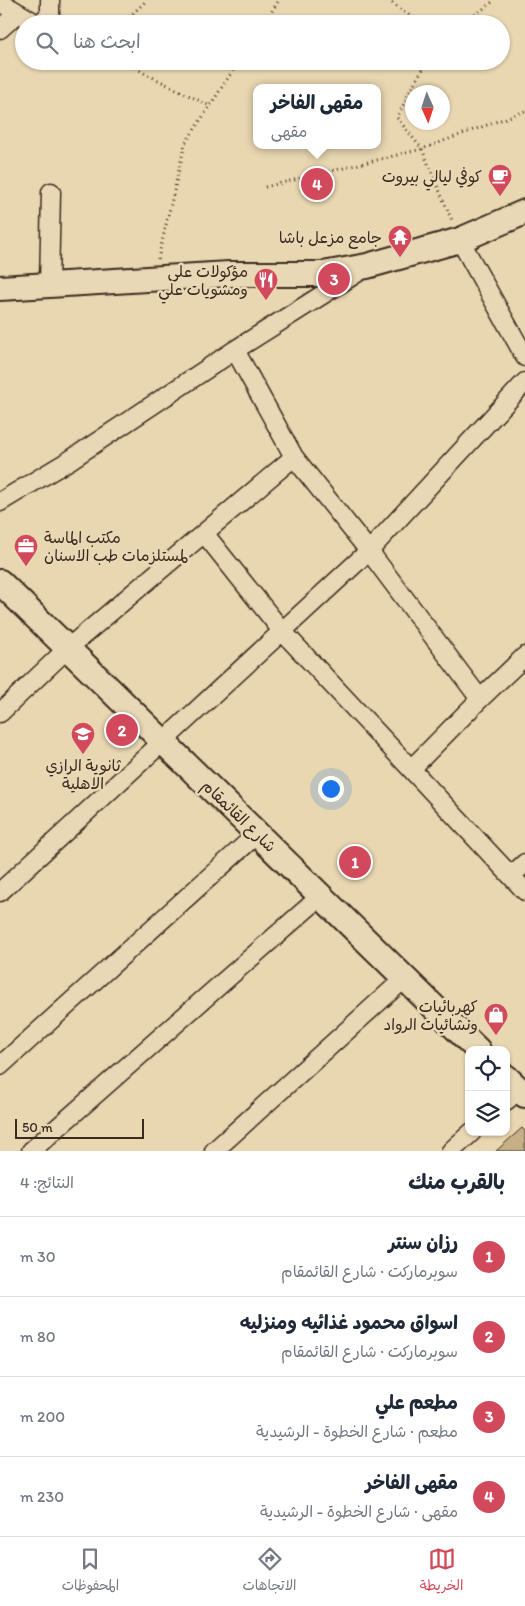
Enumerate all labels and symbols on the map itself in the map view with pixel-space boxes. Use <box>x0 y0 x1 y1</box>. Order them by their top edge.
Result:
north arrow <box>405 85 450 130</box>
cafe icon: كوفي ليالي بيروت <box>487 163 513 197</box>
pin: 4 <box>301 165 333 203</box>
place label: كوفي ليالي بيروت <box>382 167 482 191</box>
temple icon: جامع مزعل باشا <box>387 224 413 258</box>
place label: جامع مزعل باشا <box>279 228 382 249</box>
pin: 3 <box>318 260 350 298</box>
place label: مؤكولات علي ومشويات علي <box>158 262 248 304</box>
restaurant icon: مؤكولات علي ومشويات علي <box>253 267 279 301</box>
place label: مكتب الماسة لمستلزمات طب الاسنان <box>44 528 188 565</box>
office icon: مكتب الماسة لمستلزمات طب الاسنان <box>13 533 39 567</box>
pin: 2 <box>106 711 138 749</box>
school or university icon: ثانوية الرازي الاهلية <box>70 721 96 755</box>
place label: ثانوية الرازي الاهلية <box>45 756 122 793</box>
street label: شارع القائمقام <box>196 776 280 858</box>
your location <box>318 776 344 802</box>
pin: 1 <box>339 843 371 881</box>
place label: كهربائيات ونشائيات الرواد <box>384 997 478 1034</box>
shop icon: كهربائيات ونشائيات الرواد <box>483 1002 509 1036</box>
scale bar <box>15 1116 144 1139</box>

